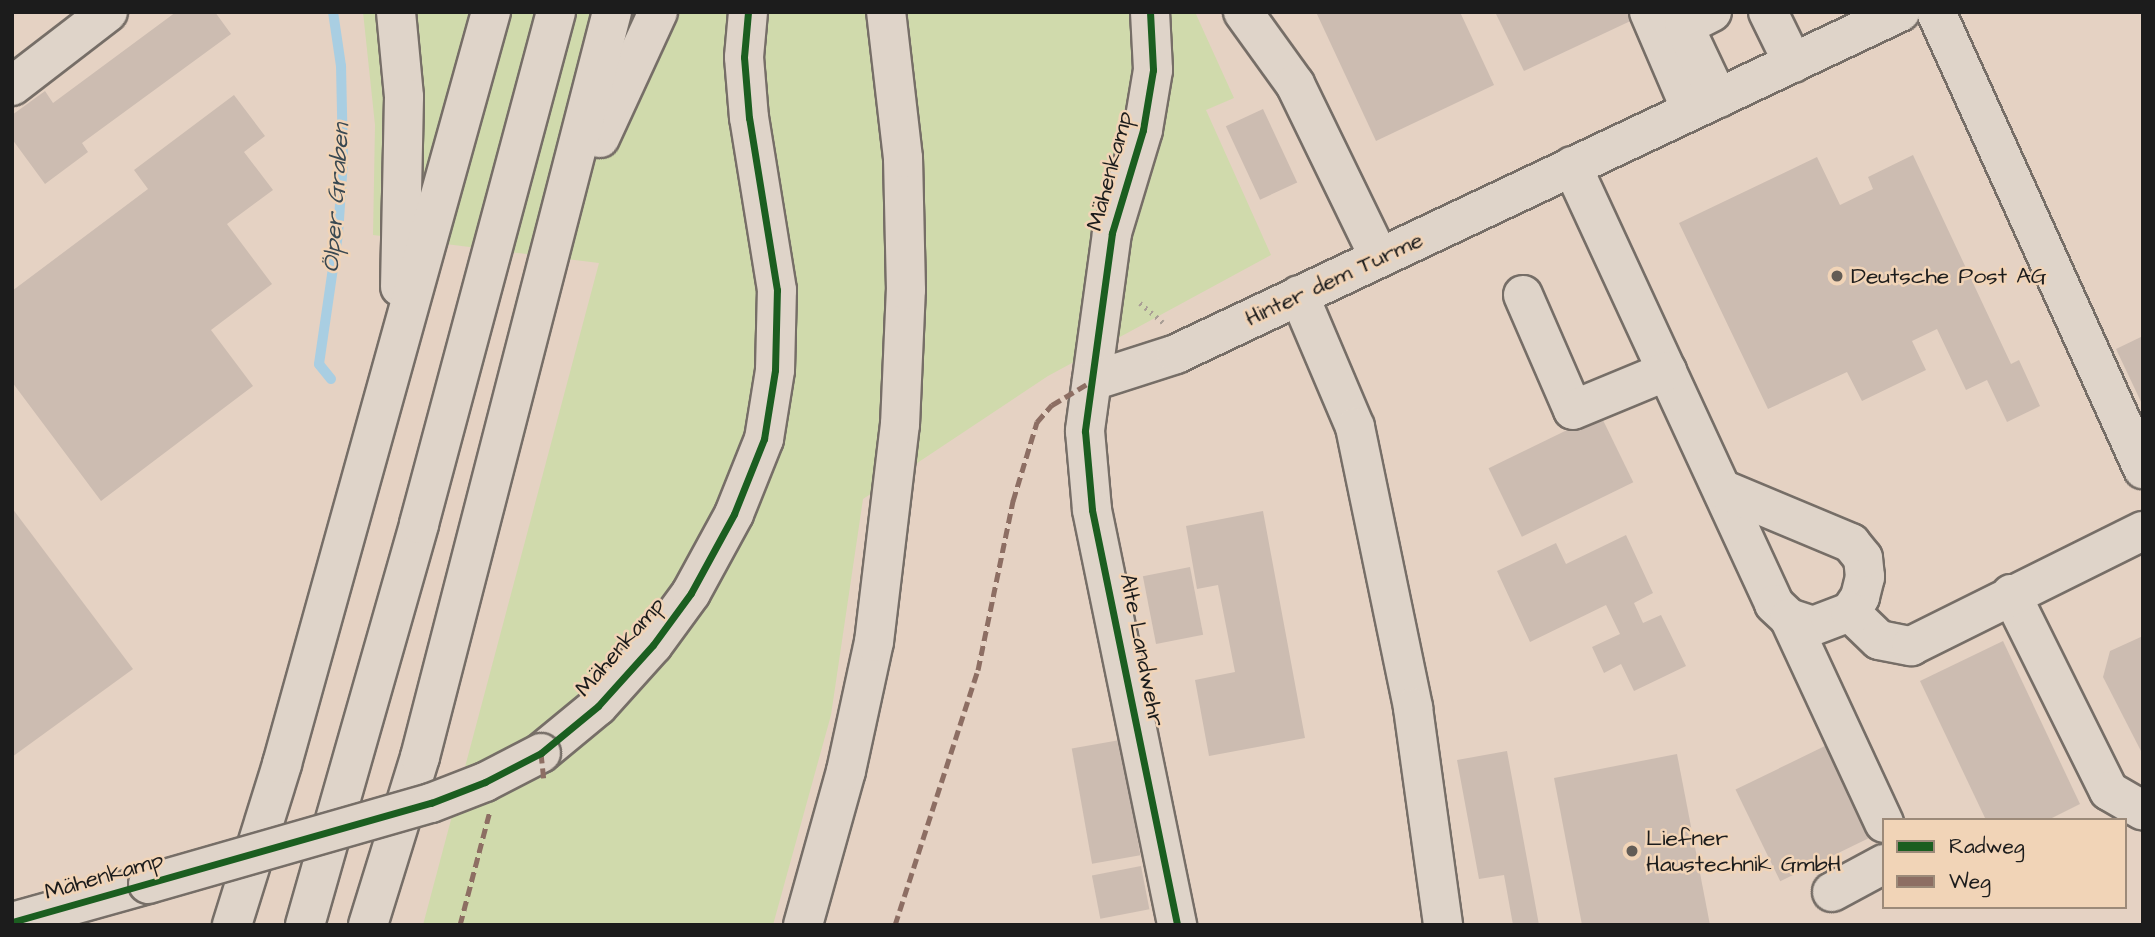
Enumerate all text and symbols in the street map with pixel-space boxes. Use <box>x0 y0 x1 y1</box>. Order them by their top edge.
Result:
street label: Mähenkamp <box>1081 108 1139 234</box>
water label: Ölper Graben <box>317 122 357 274</box>
street label: Hinter dem Turme <box>1241 226 1427 332</box>
place label: Deutsche Post AG <box>1851 262 2047 290</box>
marker: Deutsche Post AG <box>1829 268 1845 284</box>
street label: Alte Landwehr <box>1114 571 1170 729</box>
street label: Mähenkamp <box>569 592 671 702</box>
legend <box>1882 818 2127 909</box>
place label: Liefner Haustechnik GmbH <box>1646 824 1842 878</box>
text: Radweg <box>1949 832 2025 861</box>
marker: Liefner Haustechnik GmbH <box>1624 843 1640 859</box>
street label: Mähenkamp <box>41 846 167 906</box>
text: Weg <box>1949 867 1991 896</box>

